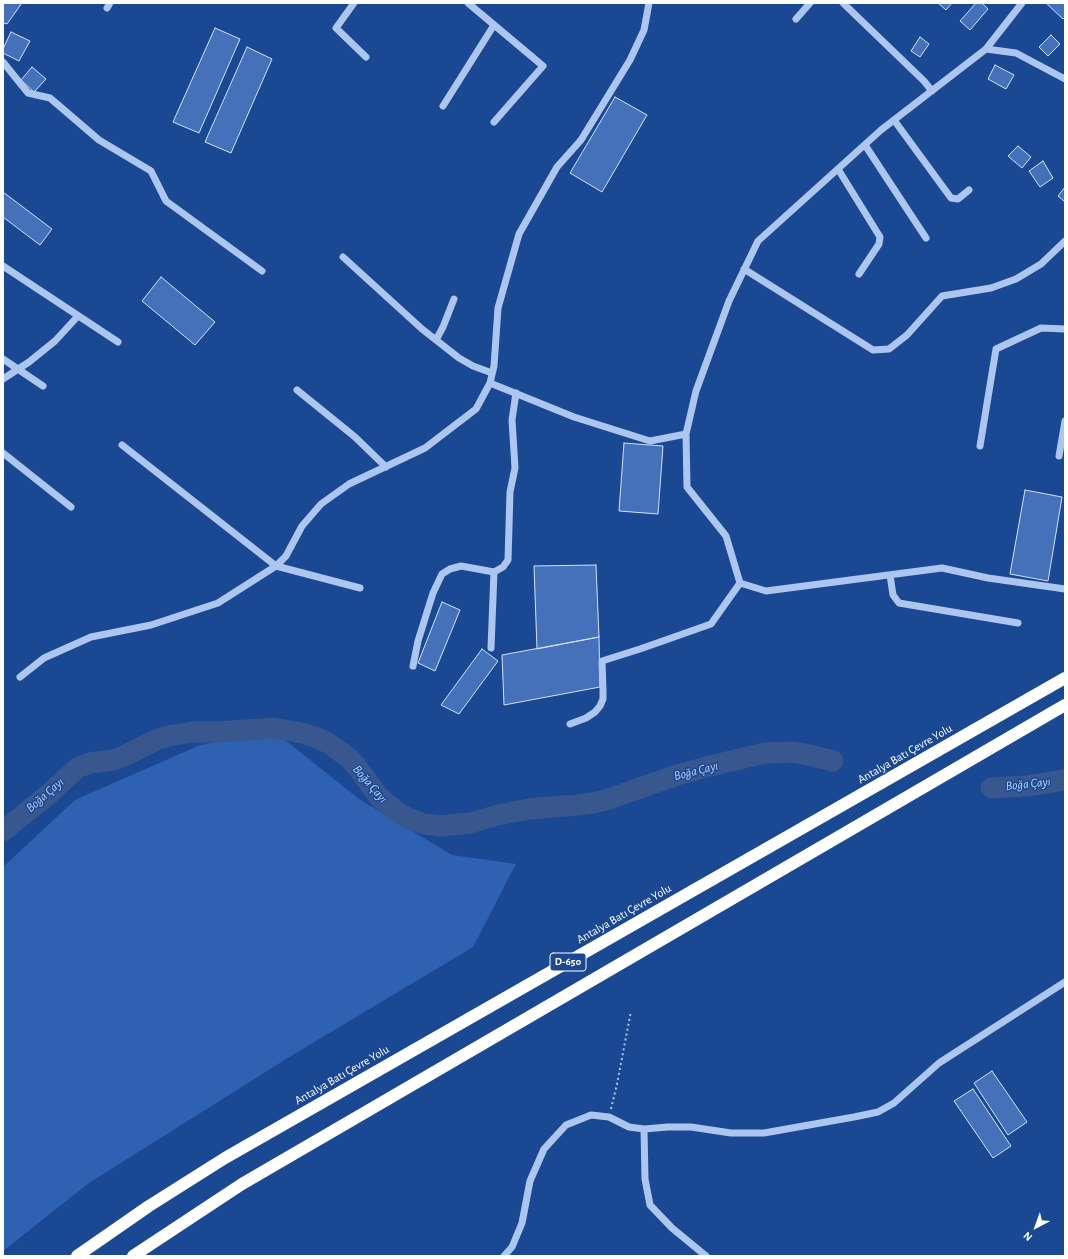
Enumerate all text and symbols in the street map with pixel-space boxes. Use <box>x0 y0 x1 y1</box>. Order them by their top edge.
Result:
street label: Antalya Batı Çevre Yolu <box>855 721 955 787</box>
water label: Boğa Çayı <box>672 758 720 784</box>
water label: Boğa Çayı <box>349 762 391 806</box>
water label: Boğa Çayı <box>23 774 67 816</box>
water label: Boğa Çayı <box>1005 774 1051 794</box>
street label: Antalya Batı Çevre Yolu <box>574 881 674 947</box>
road number: D-650 <box>550 953 586 971</box>
street label: Antalya Batı Çevre Yolu <box>292 1042 392 1108</box>
north arrow <box>1016 1207 1056 1247</box>
text: N <box>1021 1230 1034 1243</box>

